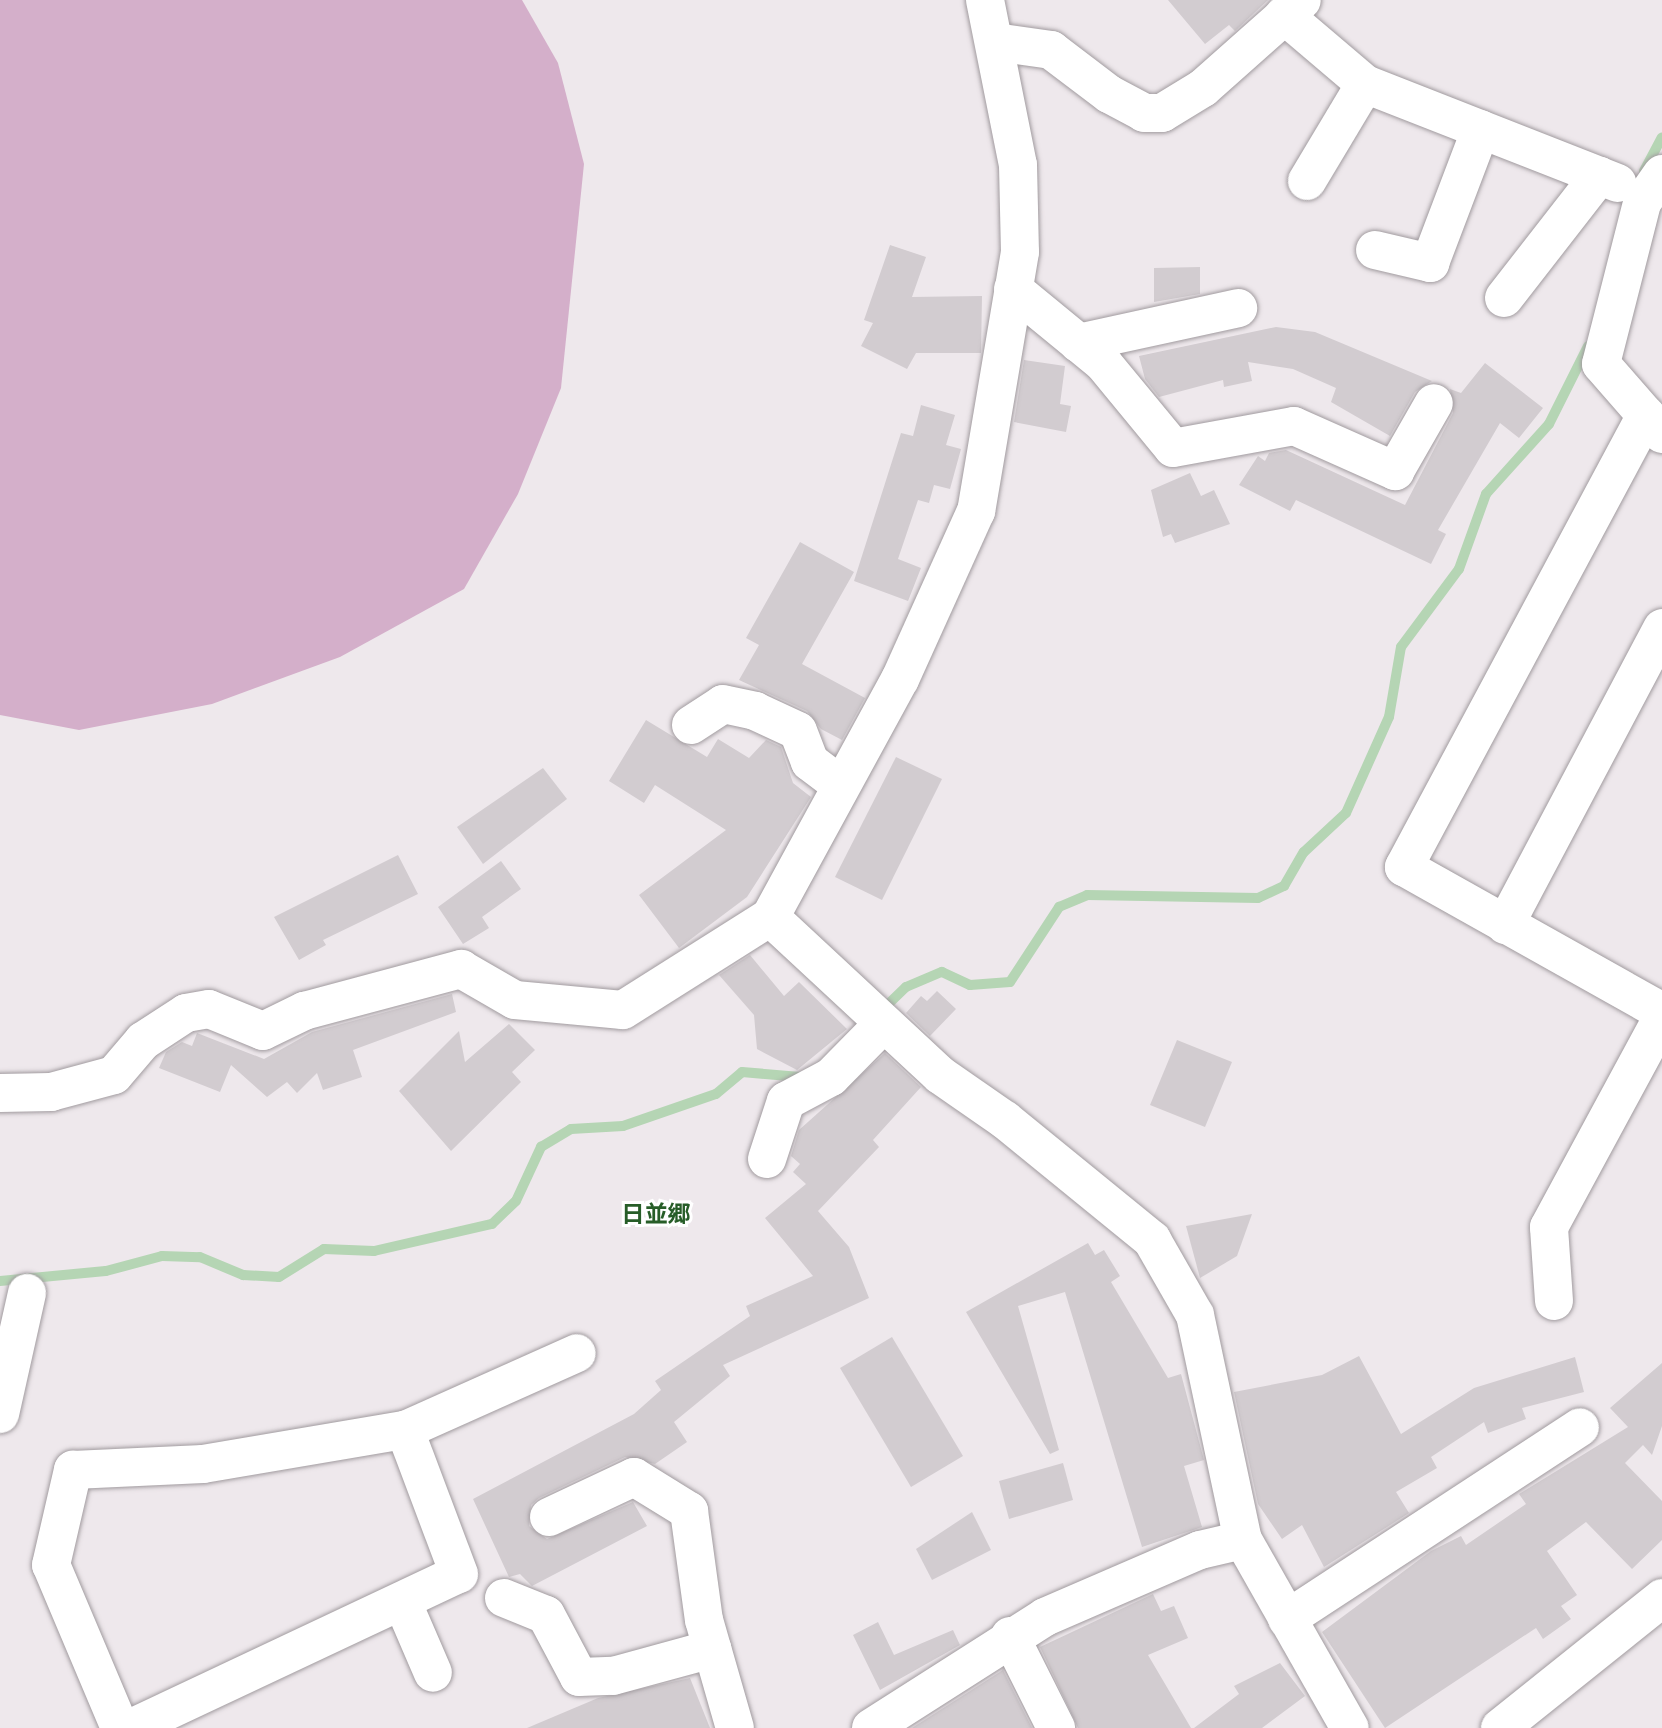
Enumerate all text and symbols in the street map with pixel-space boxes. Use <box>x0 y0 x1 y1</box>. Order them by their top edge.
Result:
district label: 日並郷 <box>622 1199 690 1227</box>

